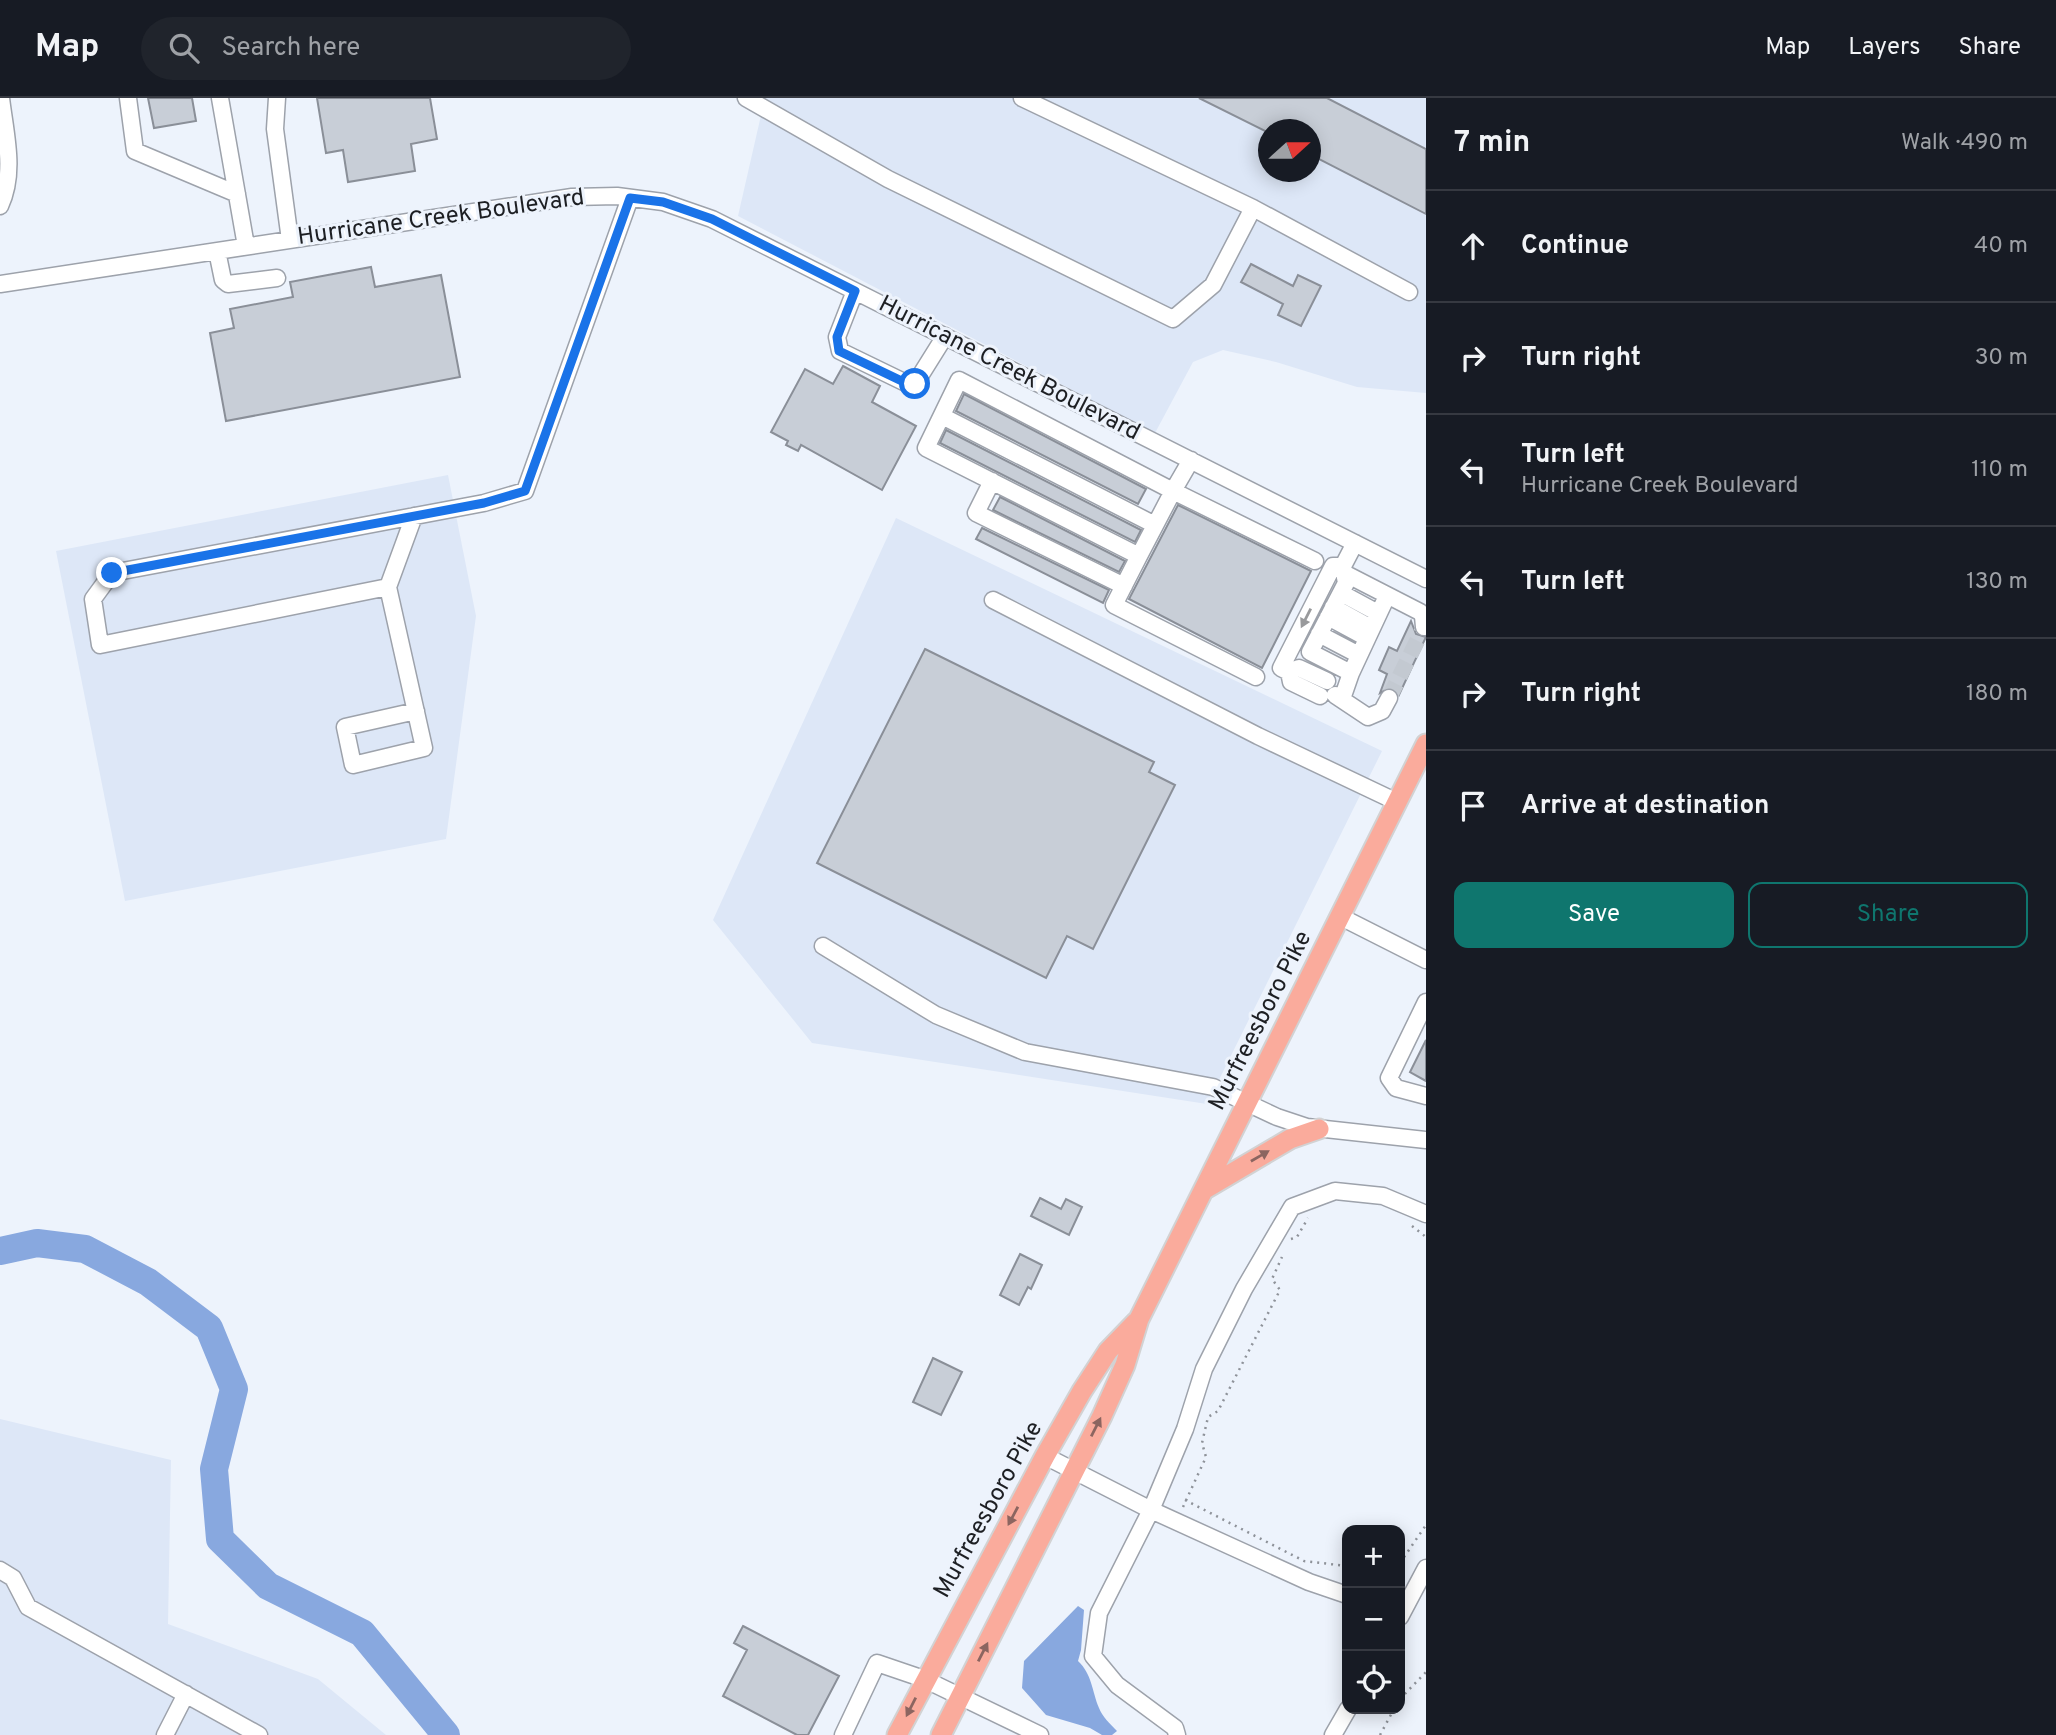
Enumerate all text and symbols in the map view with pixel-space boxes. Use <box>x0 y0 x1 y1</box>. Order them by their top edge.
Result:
search box <box>141 17 631 80</box>
text: Map <box>35 27 99 69</box>
icon: search <box>165 29 203 67</box>
text: Search here <box>221 32 360 65</box>
text: Map <box>1765 33 1810 63</box>
text: Layers <box>1848 33 1920 63</box>
text: Share <box>1958 33 2021 63</box>
north arrow <box>1258 119 1321 182</box>
text: 7 min <box>1454 125 1530 162</box>
text: Walk · 490 m <box>1901 129 2028 158</box>
street label: Hurricane Creek Boulevard <box>296 183 586 253</box>
icon: ahead <box>1454 227 1492 265</box>
text: Continue <box>1521 230 1629 263</box>
text: 40 m <box>1974 232 2028 261</box>
street label: Hurricane Creek Boulevard <box>873 290 1145 448</box>
icon: right <box>1454 339 1492 377</box>
text: Turn right <box>1521 342 1641 375</box>
text: 30 m <box>1975 344 2028 373</box>
route start <box>899 368 930 399</box>
text: Turn left <box>1521 439 1625 472</box>
icon: left <box>1454 451 1492 489</box>
text: 110 m <box>1971 456 2028 485</box>
text: Hurricane Creek Boulevard <box>1521 472 1799 501</box>
route end <box>96 557 127 588</box>
icon: left <box>1454 563 1492 601</box>
text: Turn left <box>1521 566 1625 599</box>
text: 130 m <box>1966 568 2028 597</box>
one-way arrow <box>1300 608 1311 628</box>
icon: right <box>1454 675 1492 713</box>
text: Turn right <box>1521 678 1641 711</box>
text: 180 m <box>1966 680 2028 709</box>
icon: arrive <box>1454 787 1492 825</box>
text: Arrive at destination <box>1521 790 1769 823</box>
button: Save <box>1454 882 1734 948</box>
button: Share <box>1748 882 2028 948</box>
street label: Murfreesboro Pike <box>1203 926 1319 1116</box>
one-way arrow <box>1250 1150 1270 1162</box>
street label: Murfreesboro Pike <box>928 1416 1050 1604</box>
one-way arrow <box>1091 1417 1102 1437</box>
one-way arrow <box>1007 1506 1019 1526</box>
map controls <box>1342 1525 1405 1714</box>
button: + <box>1342 1525 1405 1588</box>
button: − <box>1342 1588 1405 1651</box>
one-way arrow <box>977 1642 988 1662</box>
button: locate <box>1342 1651 1405 1714</box>
one-way arrow <box>905 1697 916 1717</box>

